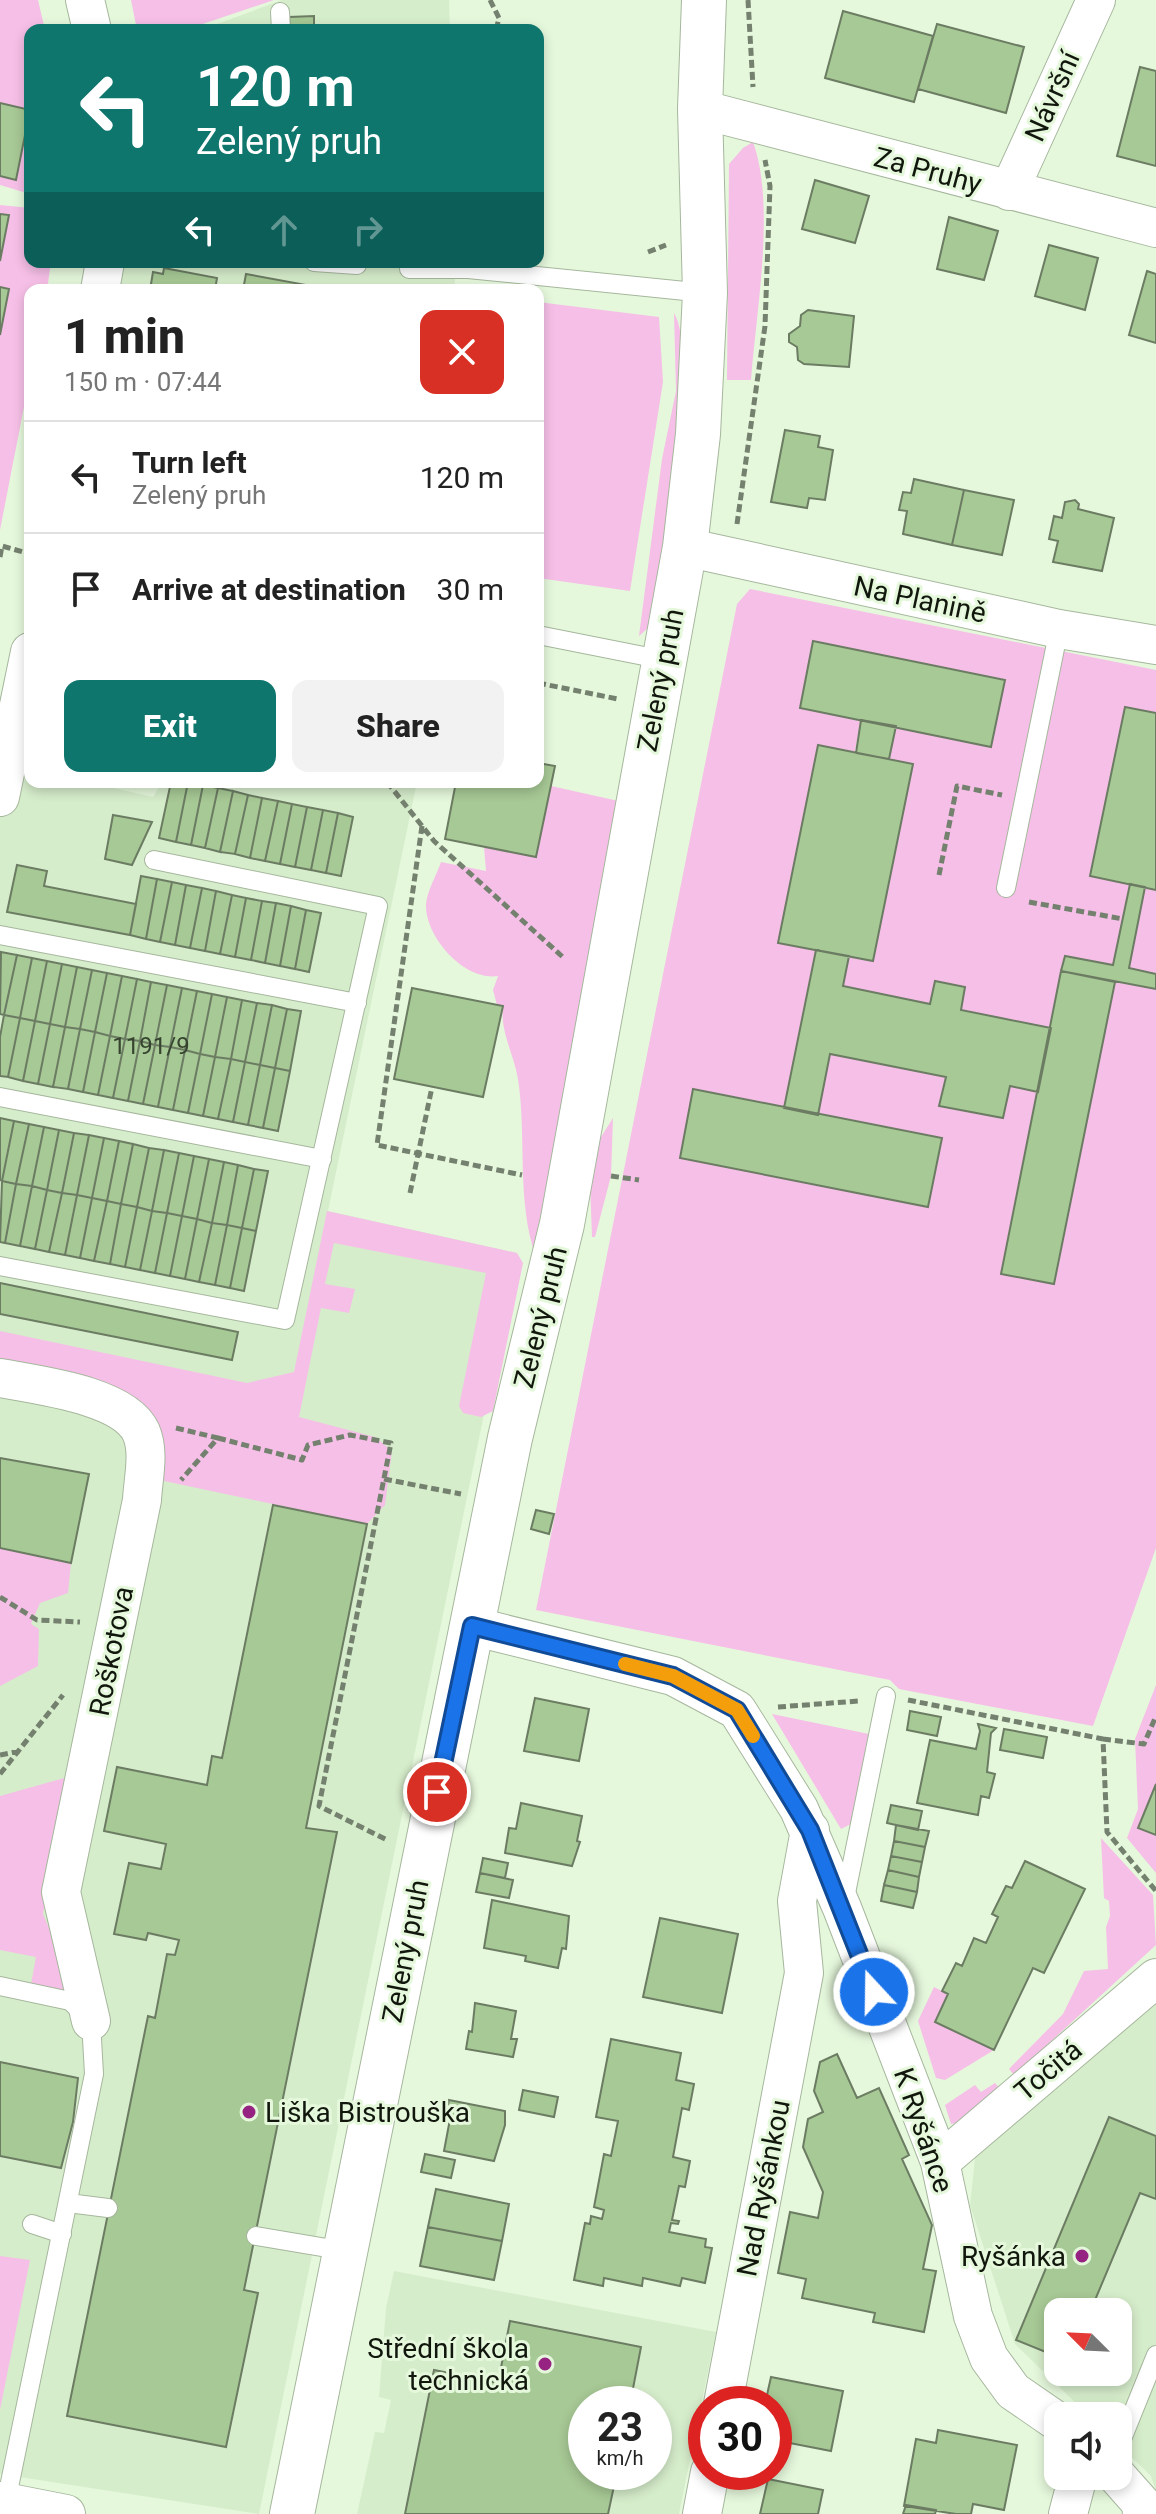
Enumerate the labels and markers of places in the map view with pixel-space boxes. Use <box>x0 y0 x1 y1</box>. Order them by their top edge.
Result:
pin <box>403 1758 471 1826</box>
place label: Liška Bistrouška <box>265 2096 470 2129</box>
marker: Liška Bistrouška <box>240 2103 258 2121</box>
place label: Ryšánka <box>961 2240 1066 2273</box>
marker: Ryšánka <box>1073 2247 1091 2265</box>
place label: Střední škola technická <box>367 2332 529 2397</box>
marker: Střední škola technická <box>536 2355 554 2373</box>

